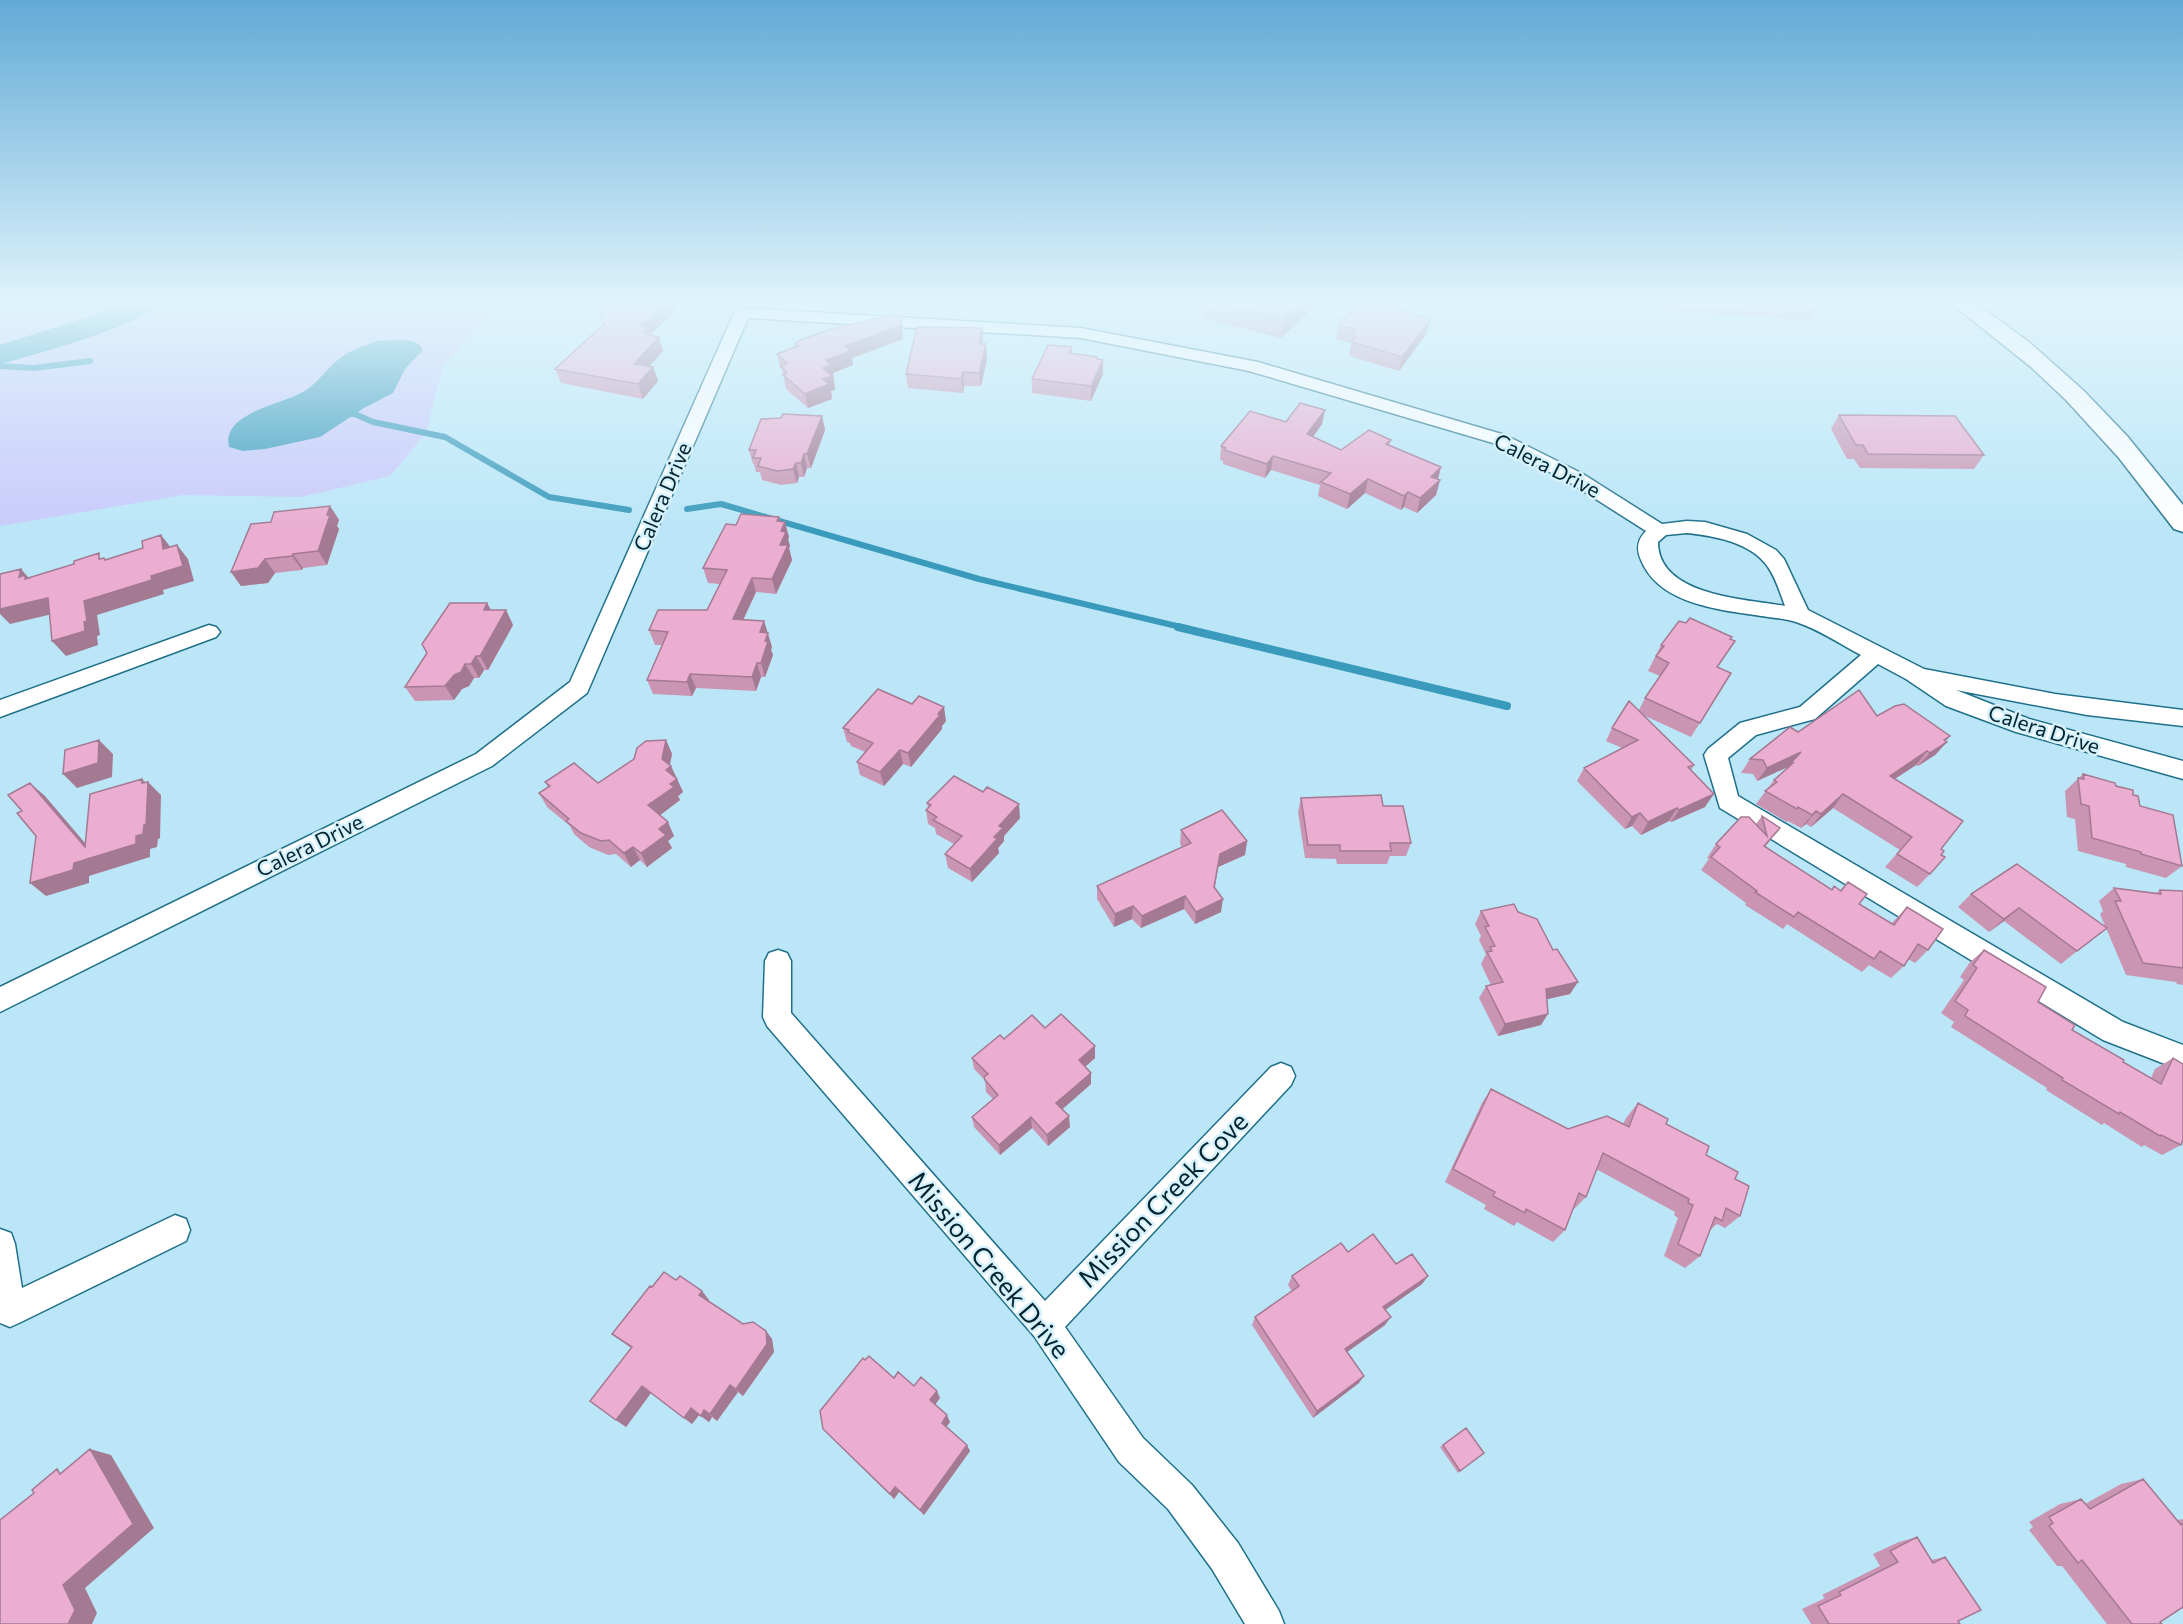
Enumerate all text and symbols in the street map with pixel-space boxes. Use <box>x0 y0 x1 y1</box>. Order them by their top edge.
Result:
street label: Calera Drive <box>1490 427 1605 502</box>
street label: Calera Drive <box>628 438 696 555</box>
street label: Calera Drive <box>1986 699 2103 758</box>
street label: Calera Drive <box>252 808 367 881</box>
street label: Mission Creek Cove <box>1071 1105 1253 1293</box>
street label: Mission Creek Drive <box>903 1164 1077 1364</box>

